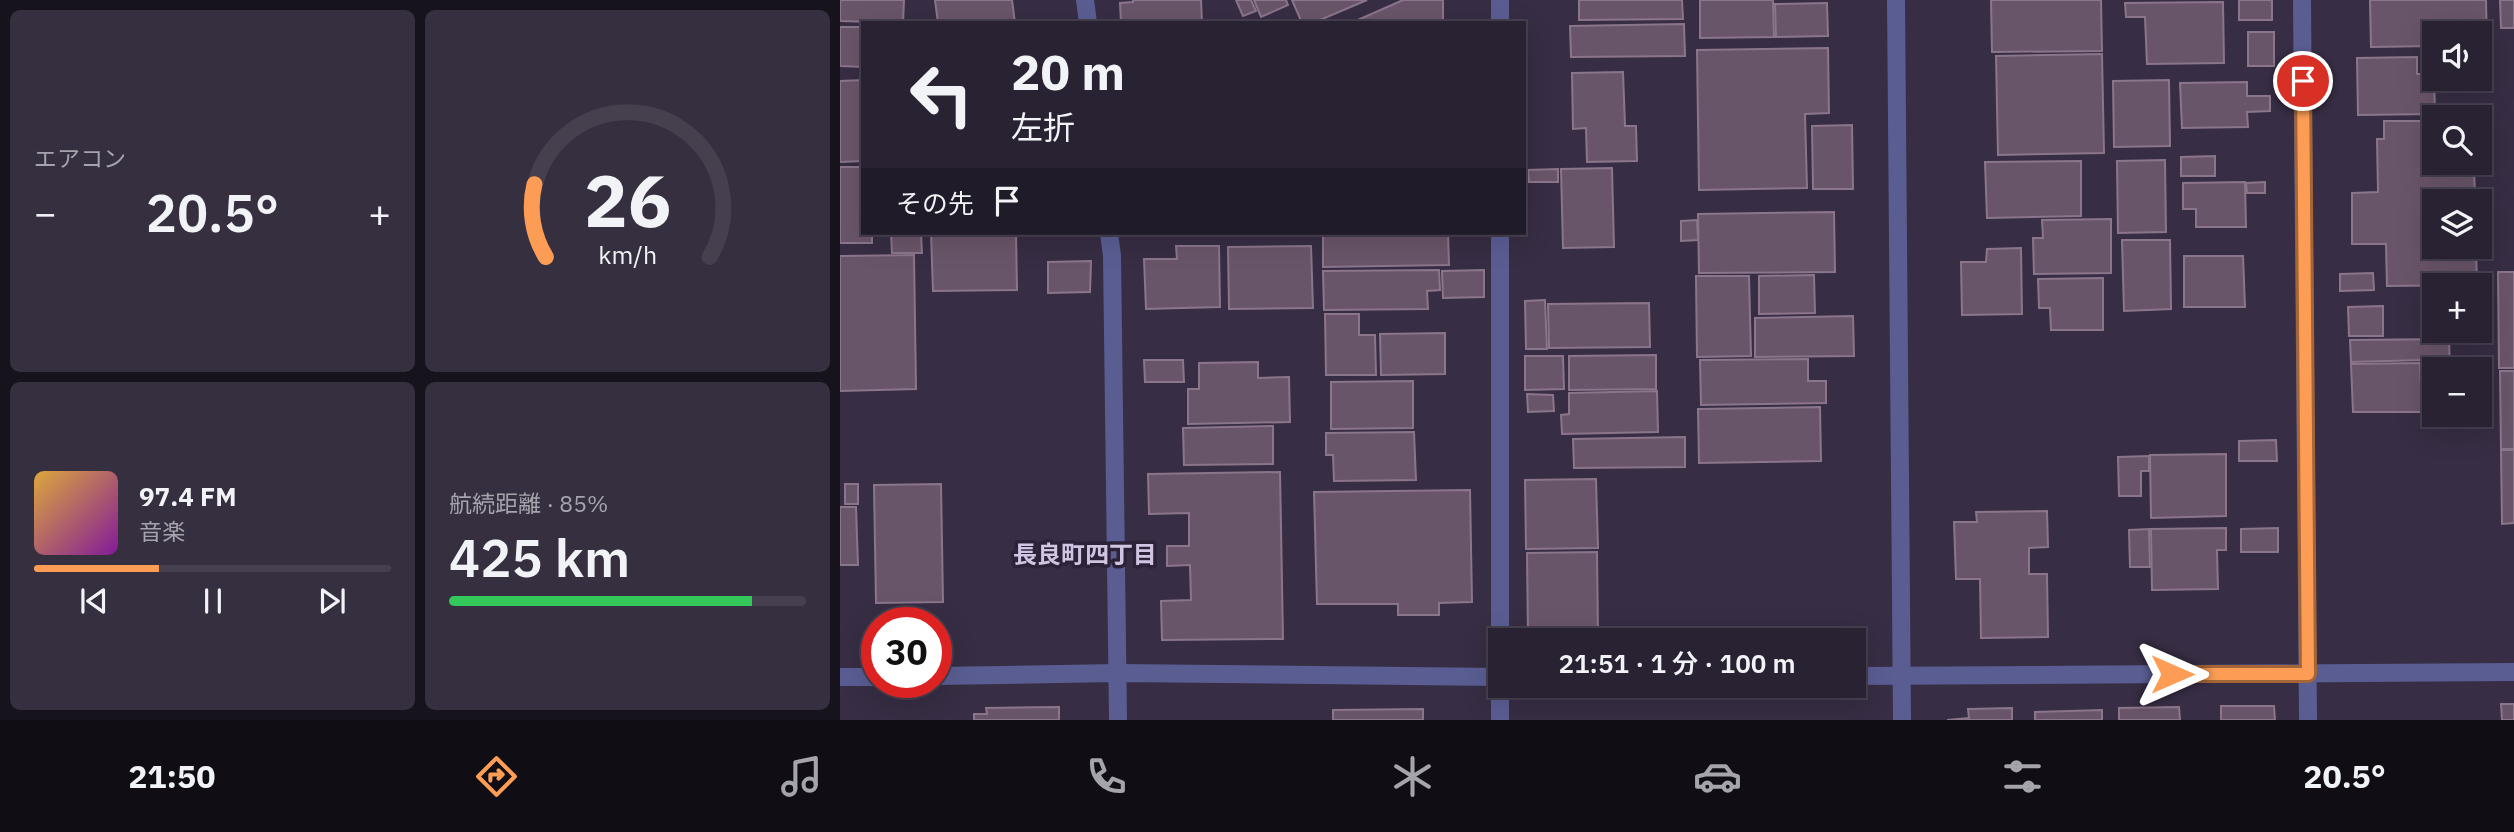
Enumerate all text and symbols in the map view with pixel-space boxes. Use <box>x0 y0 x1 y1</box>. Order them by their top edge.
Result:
map controls <box>2422 21 2492 427</box>
button: sound <box>2422 21 2492 91</box>
text: 20 m <box>1011 40 1125 103</box>
icon: left <box>896 49 987 140</box>
pin <box>2273 51 2333 111</box>
icon: arrive <box>2284 62 2322 100</box>
button: search <box>2422 105 2492 175</box>
text: 左折 <box>1011 106 1075 148</box>
text: エアコン <box>34 143 126 173</box>
text: 26 <box>584 152 671 247</box>
text: 20.5° <box>146 179 279 246</box>
icon: arrive <box>988 182 1026 220</box>
text: その先 <box>896 186 974 220</box>
text: − <box>34 188 57 237</box>
text: + <box>368 188 391 237</box>
button: layers <box>2422 189 2492 259</box>
text: km/h <box>598 238 657 271</box>
button: + <box>2422 273 2492 343</box>
button: − <box>2422 357 2492 427</box>
text: 97.4 FM <box>139 479 237 513</box>
text: 航続距離 · 85% <box>449 488 608 518</box>
text: 音楽 <box>139 516 185 546</box>
text: 425 km <box>449 524 630 591</box>
district label: 長良町四丁目 <box>1013 538 1157 570</box>
icon: previous <box>75 582 113 620</box>
icon: pause <box>194 582 232 620</box>
icon: next <box>313 582 351 620</box>
speed limit sign: 30 <box>861 607 952 698</box>
position arrow <box>2135 637 2209 711</box>
text: 21:51 · 1 分 · 100 m <box>1558 646 1796 680</box>
icon: directions <box>472 752 521 801</box>
icon: music <box>777 752 826 801</box>
icon: phone <box>1082 752 1131 801</box>
icon: climate <box>1388 752 1437 801</box>
icon: car <box>1693 752 1742 801</box>
icon: filters <box>1998 752 2047 801</box>
text: 21:50 <box>128 755 216 797</box>
text: 20.5° <box>2303 755 2386 797</box>

